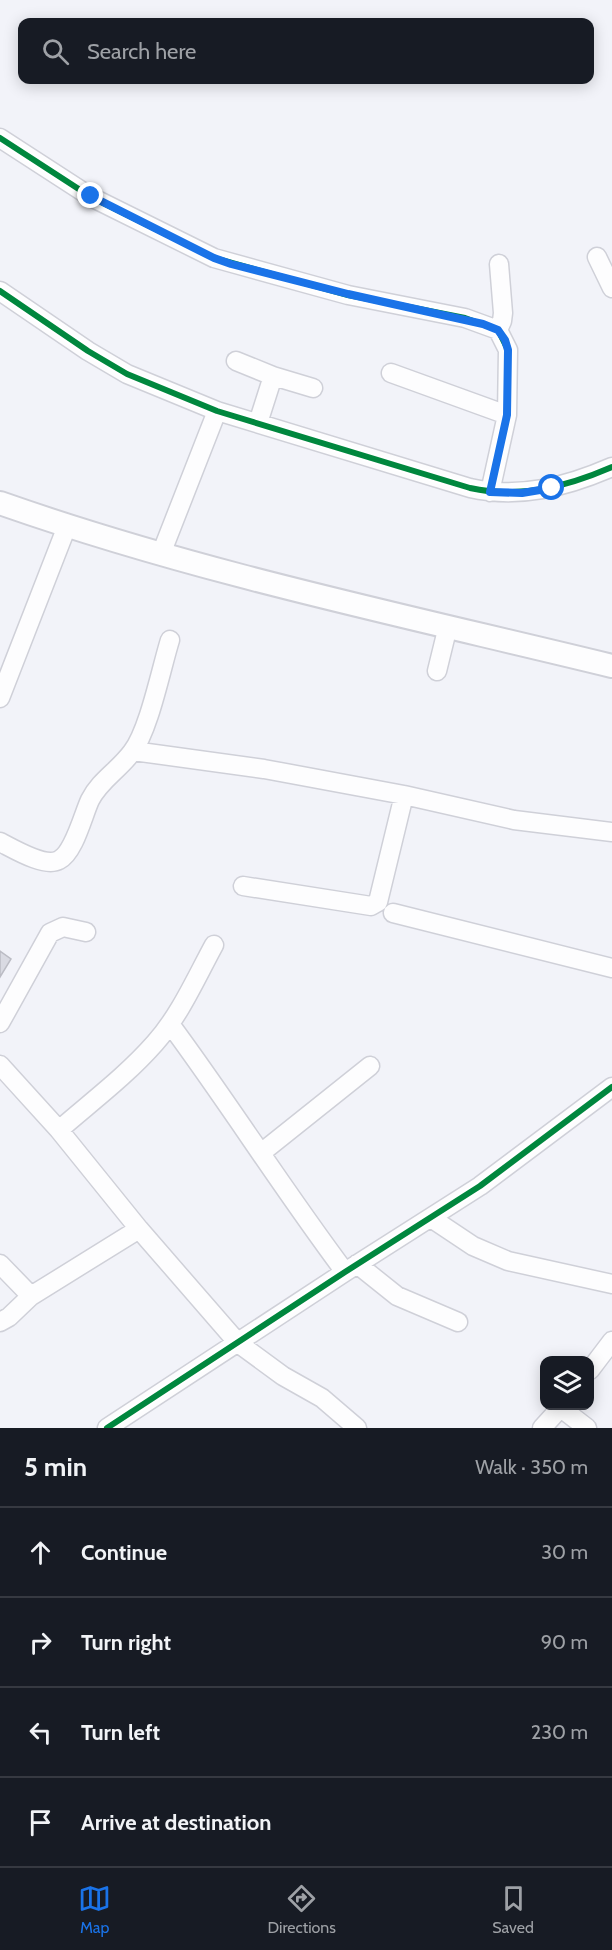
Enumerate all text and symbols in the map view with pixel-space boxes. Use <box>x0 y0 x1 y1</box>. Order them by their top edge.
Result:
search box <box>18 18 594 84</box>
icon: search <box>39 35 72 68</box>
text: Search here <box>87 38 196 65</box>
route end <box>77 182 103 208</box>
route start <box>538 474 564 500</box>
map controls <box>540 1356 594 1410</box>
button: layers <box>540 1356 594 1410</box>
text: 5 min <box>24 1451 87 1483</box>
text: Walk · 350 m <box>475 1455 588 1479</box>
icon: ahead <box>24 1536 57 1569</box>
text: Continue <box>81 1539 167 1566</box>
text: 30 m <box>541 1540 588 1564</box>
icon: right <box>24 1626 57 1659</box>
text: Turn right <box>81 1629 171 1656</box>
text: 90 m <box>541 1630 588 1654</box>
icon: left <box>24 1716 57 1749</box>
text: Turn left <box>81 1719 160 1746</box>
text: 230 m <box>531 1720 588 1744</box>
icon: arrive <box>24 1806 57 1839</box>
text: Arrive at destination <box>81 1809 271 1836</box>
tab: Map <box>78 1882 111 1937</box>
tab: Directions <box>268 1882 336 1937</box>
tab: Saved <box>492 1882 534 1937</box>

